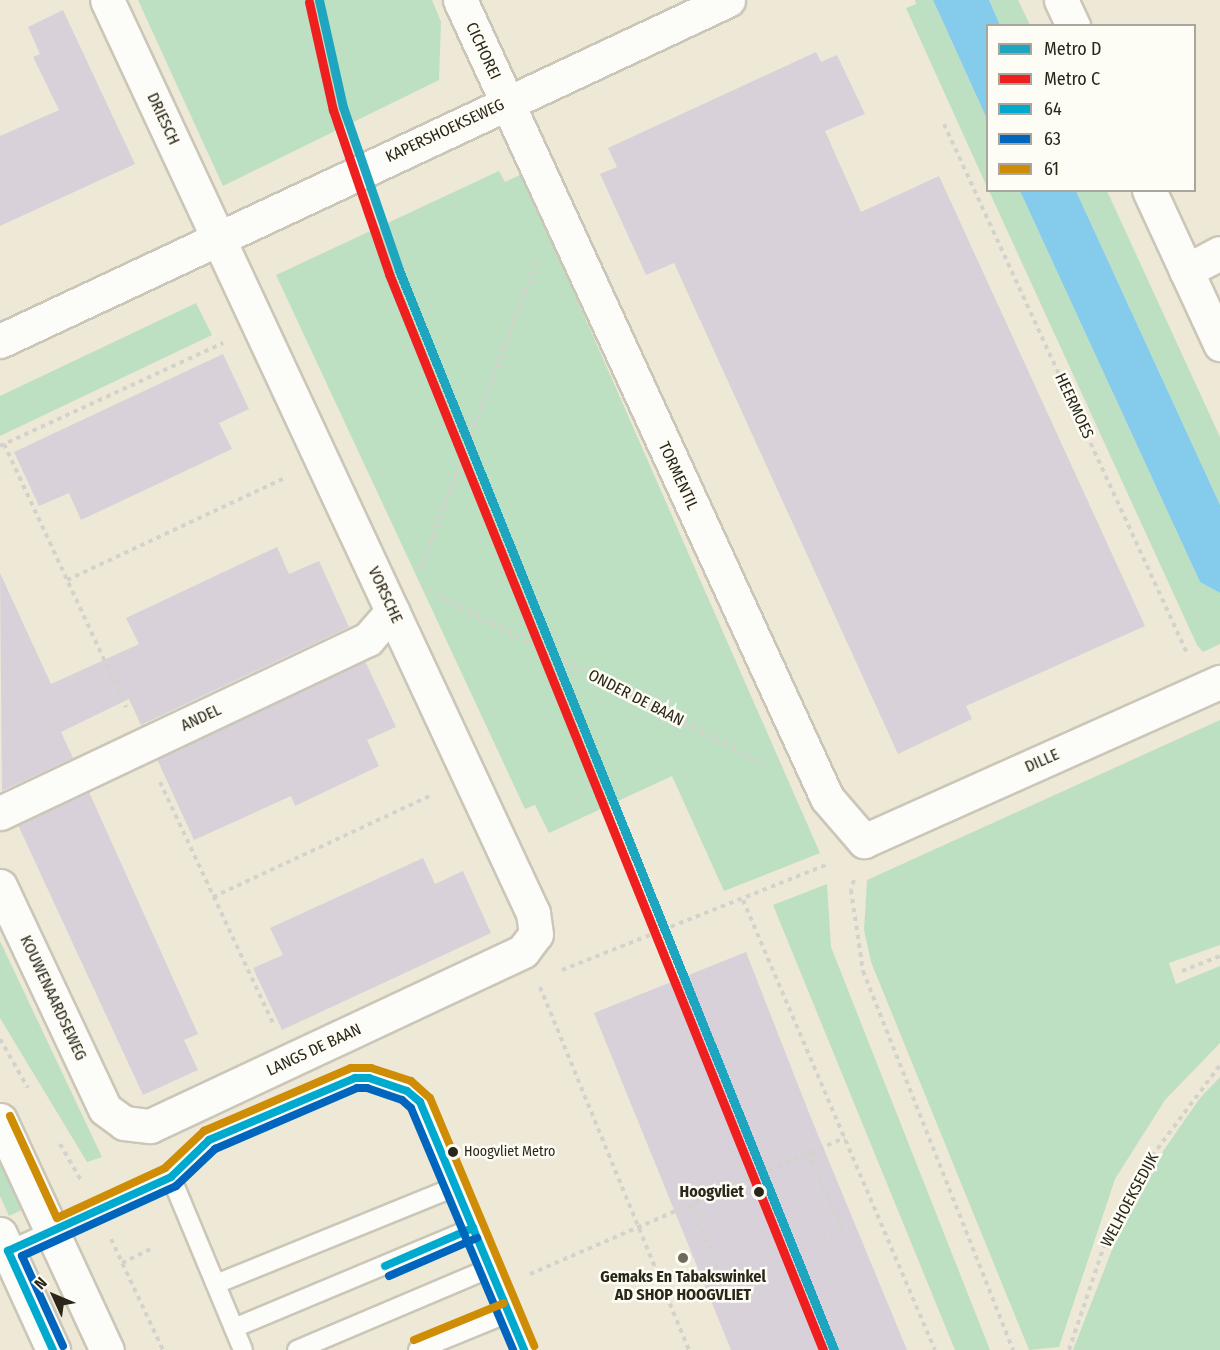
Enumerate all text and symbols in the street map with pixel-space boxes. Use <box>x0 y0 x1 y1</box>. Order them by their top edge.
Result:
street label: CICHOREI <box>461 19 505 83</box>
legend <box>986 24 1196 192</box>
text: Metro D <box>1044 38 1102 60</box>
text: Metro C <box>1044 68 1100 90</box>
street label: DRIESCH <box>143 90 183 148</box>
street label: KAPERSHOEKSEWEG <box>383 95 507 167</box>
text: 64 <box>1044 98 1062 120</box>
text: 63 <box>1044 128 1061 150</box>
text: 61 <box>1044 158 1059 180</box>
street label: HEERMOES <box>1051 370 1097 442</box>
street label: TORMENTIL <box>654 439 702 513</box>
street label: VORSCHE <box>364 564 406 626</box>
street label: ONDER DE BAAN <box>585 666 687 730</box>
street label: ANDEL <box>178 700 224 736</box>
street label: DILLE <box>1022 745 1062 777</box>
street label: KOUWENAARDSEWEG <box>16 932 90 1064</box>
street label: LANGS DE BAAN <box>264 1020 364 1080</box>
place label: Hoogvliet Metro <box>464 1144 555 1160</box>
marker: Hoogvliet Metro <box>447 1146 459 1158</box>
street label: WELHOEKSEDIJK <box>1097 1150 1163 1250</box>
place label: Hoogvliet <box>680 1182 744 1202</box>
marker: Hoogvliet <box>749 1182 769 1202</box>
marker: Gemaks En Tabakswinkel AD SHOP HOOGVLIET <box>676 1251 690 1265</box>
north arrow <box>24 1266 84 1326</box>
place label: Gemaks En Tabakswinkel AD SHOP HOOGVLIET <box>600 1267 766 1305</box>
text: N <box>31 1273 51 1293</box>

